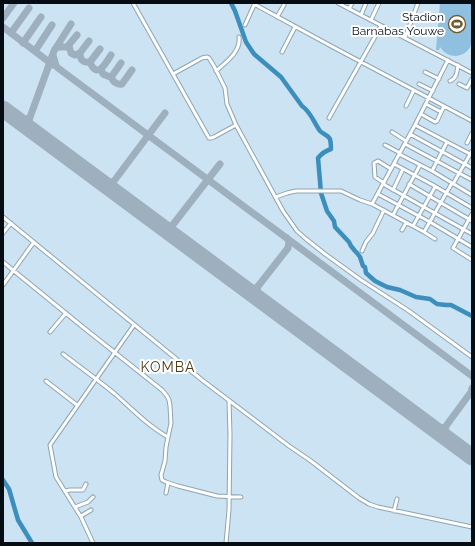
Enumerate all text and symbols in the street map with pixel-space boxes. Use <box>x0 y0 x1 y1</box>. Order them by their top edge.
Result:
place label: Stadion Barnabas Youwe <box>352 10 444 38</box>
sports icon: Stadion Barnabas Youwe <box>447 14 467 34</box>
district label: KOMBA <box>141 359 195 375</box>

